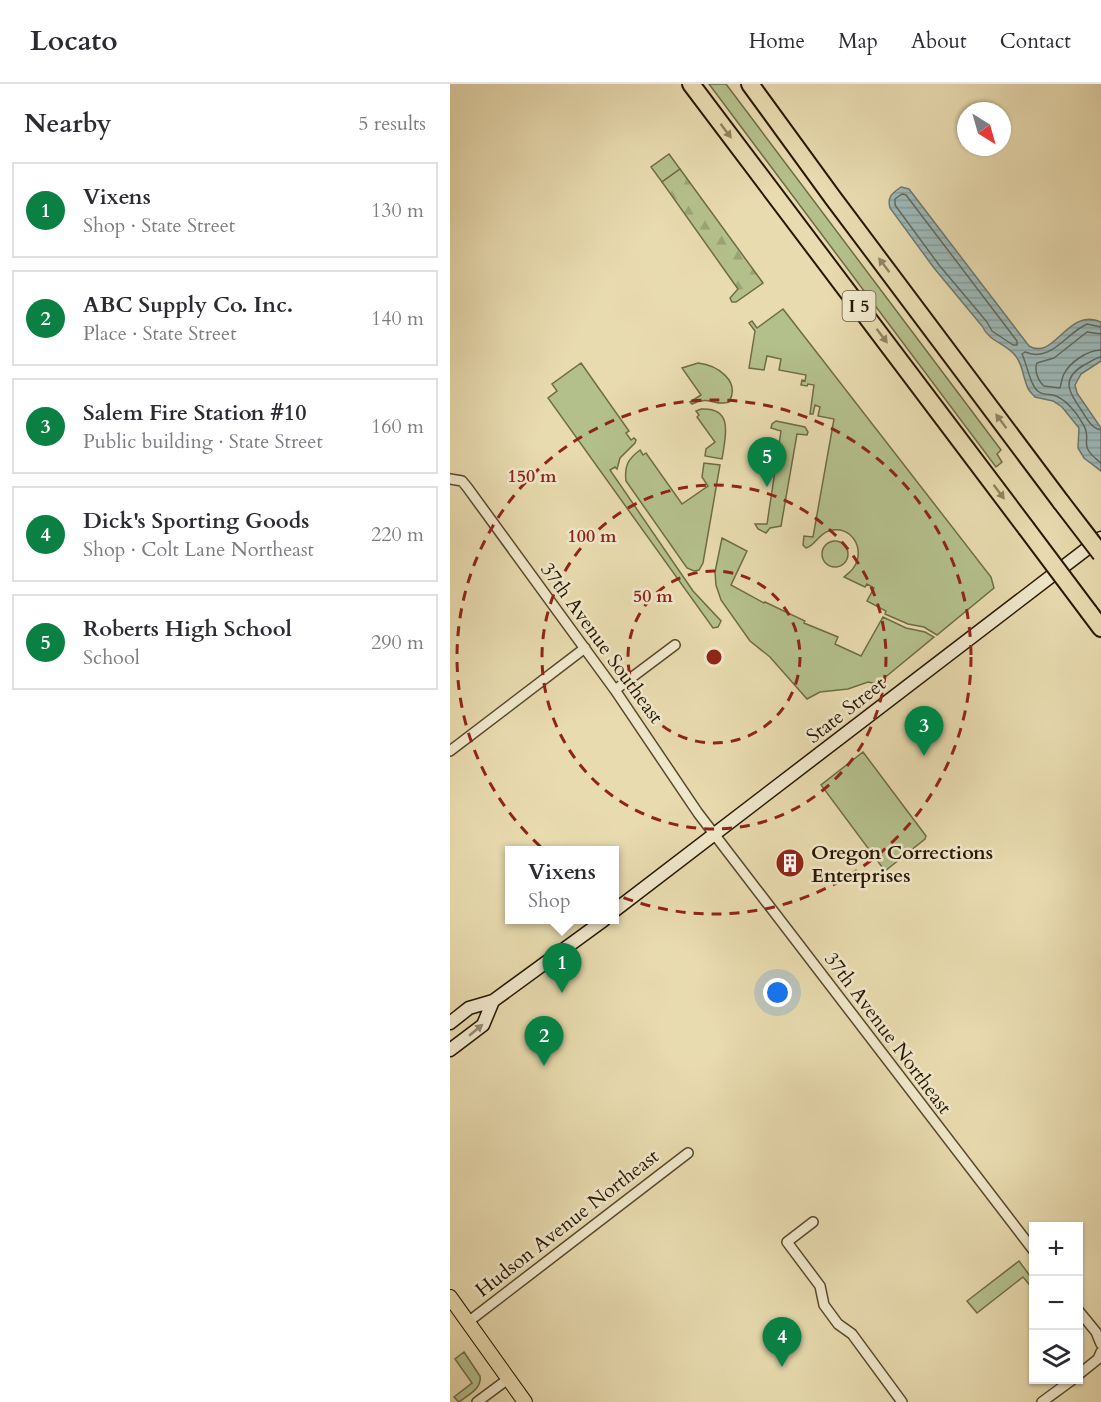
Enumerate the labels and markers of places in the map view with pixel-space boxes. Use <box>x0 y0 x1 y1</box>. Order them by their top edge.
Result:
pin: 5 <box>748 438 786 487</box>
centre of rings <box>704 647 724 667</box>
pin: 3 <box>904 706 944 756</box>
place label: Oregon Corrections Enterprises <box>811 839 993 889</box>
building icon: Oregon Corrections Enterprises <box>774 847 806 879</box>
pin: 1 <box>542 944 582 993</box>
pin: 2 <box>524 1016 563 1066</box>
pin: 4 <box>762 1318 802 1367</box>

